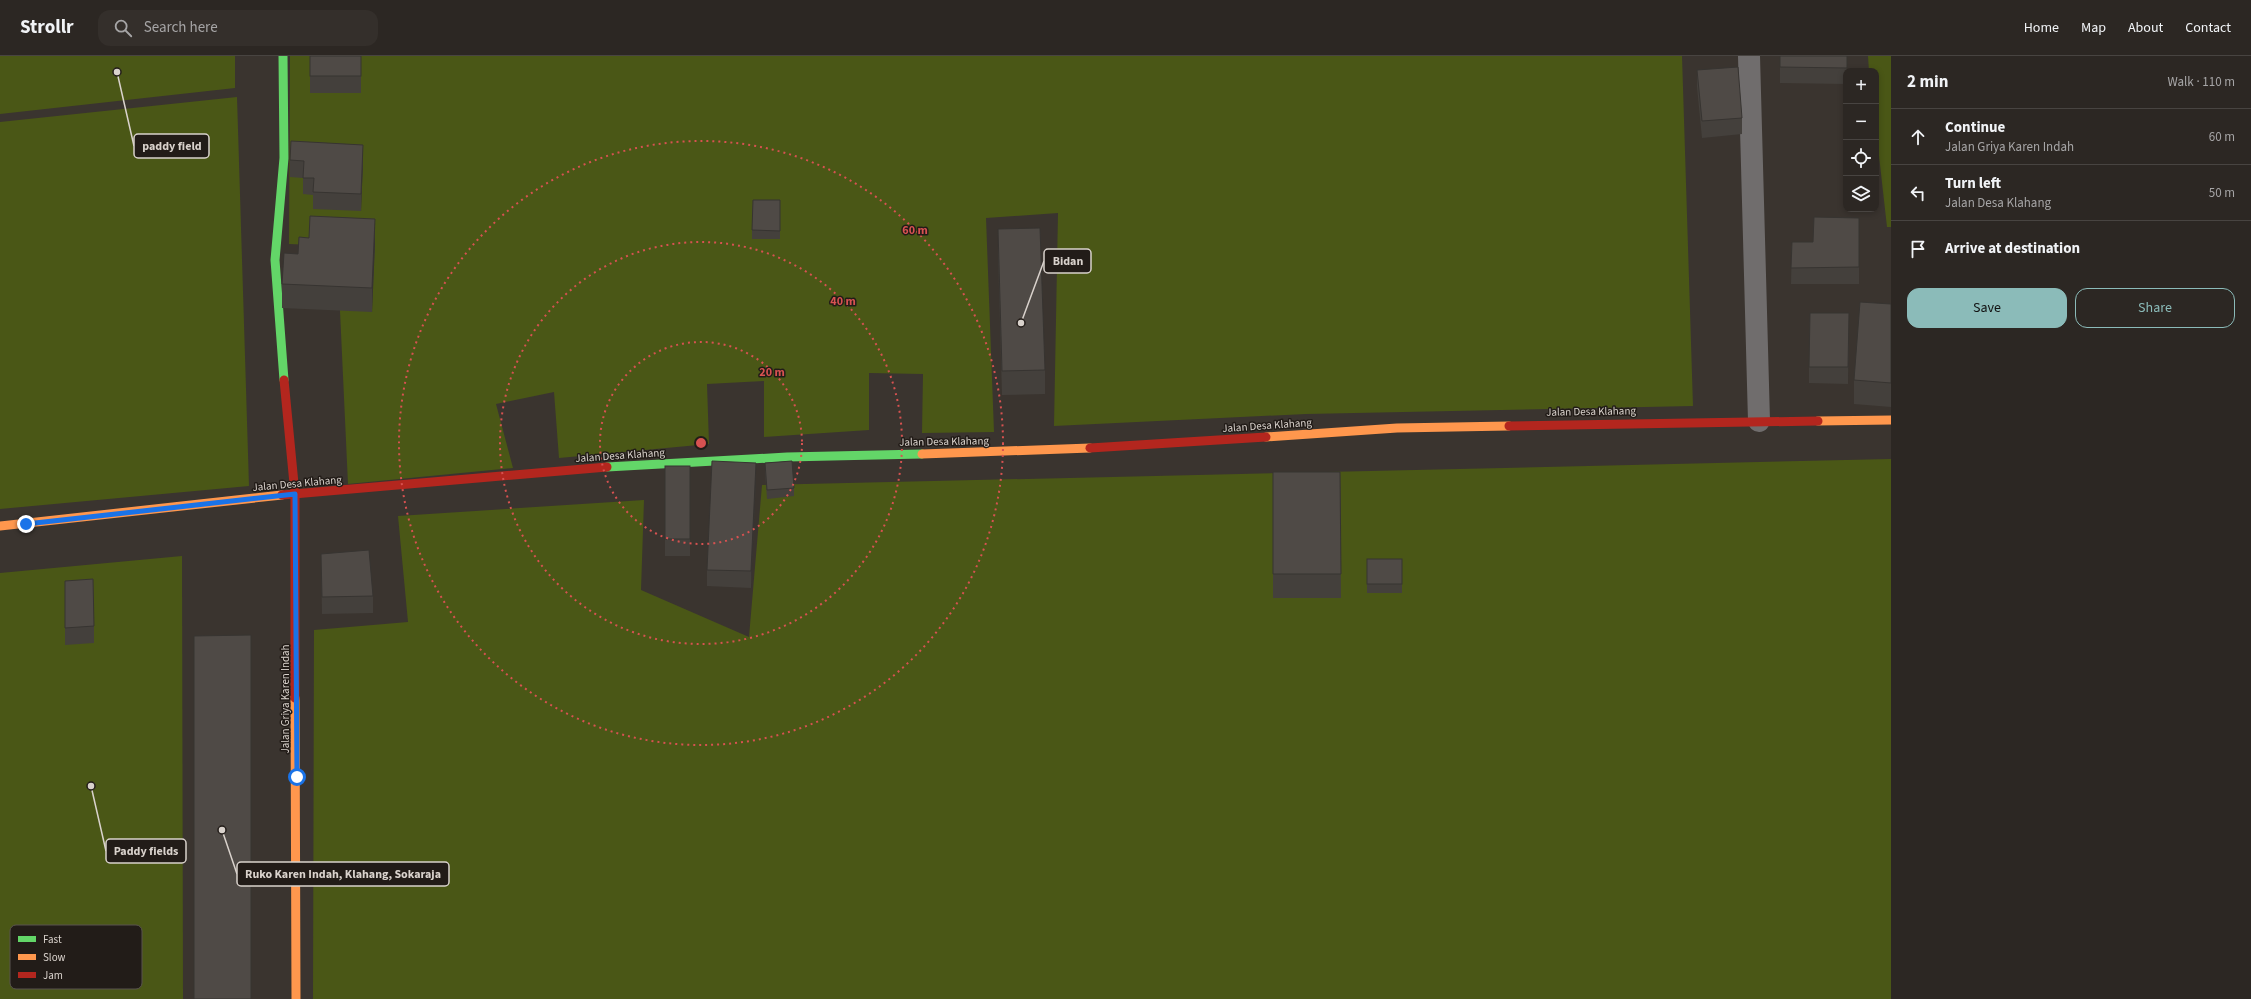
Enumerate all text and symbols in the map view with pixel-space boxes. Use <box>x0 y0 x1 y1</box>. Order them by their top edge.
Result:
search box <box>98 10 378 46</box>
text: Strollr <box>20 14 74 41</box>
icon: search <box>112 17 134 39</box>
text: Search here <box>144 17 218 38</box>
text: Home <box>2024 18 2059 38</box>
text: Map <box>2081 18 2106 38</box>
text: About <box>2128 18 2163 38</box>
text: Contact <box>2185 18 2231 38</box>
map controls <box>1843 68 1879 212</box>
button: + <box>1843 68 1879 104</box>
text: 2 min <box>1907 70 1948 94</box>
text: Walk · 110 m <box>2167 73 2235 91</box>
button: − <box>1843 104 1879 140</box>
text: Continue <box>1945 117 2005 138</box>
icon: ahead <box>1907 126 1929 148</box>
text: 60 m <box>2209 128 2235 146</box>
callout: paddy field <box>134 134 209 158</box>
text: paddy field <box>142 138 202 155</box>
text: Jalan Griya Karen Indah <box>1945 138 2074 156</box>
button: locate <box>1843 140 1879 176</box>
text: Turn left <box>1945 173 2001 194</box>
button: layers <box>1843 176 1879 212</box>
icon: left <box>1907 182 1929 204</box>
text: 50 m <box>2209 184 2235 202</box>
text: Jalan Desa Klahang <box>1945 194 2051 212</box>
text: 60 m <box>902 222 928 239</box>
icon: arrive <box>1907 238 1929 260</box>
text: Arrive at destination <box>1945 238 2080 259</box>
callout: Bidan <box>1044 249 1091 273</box>
text: Bidan <box>1053 253 1083 270</box>
button: Save <box>1907 288 2067 328</box>
button: Share <box>2075 288 2235 328</box>
text: 40 m <box>830 293 856 310</box>
text: 20 m <box>759 364 785 381</box>
street label: Jalan Desa Klahang <box>1546 403 1636 420</box>
street label: Jalan Desa Klahang <box>1222 415 1313 436</box>
street label: Jalan Desa Klahang <box>899 433 989 450</box>
centre of rings <box>694 436 708 450</box>
street label: Jalan Desa Klahang <box>575 445 666 466</box>
street label: Jalan Desa Klahang <box>252 472 343 495</box>
route end <box>17 515 35 533</box>
street label: Jalan Griya Karen Indah <box>278 644 293 754</box>
route start <box>288 768 306 786</box>
callout: Paddy fields <box>106 839 186 863</box>
text: Paddy fields <box>114 843 178 860</box>
callout: Ruko Karen Indah, Klahang, Sokaraja <box>237 862 449 886</box>
text: Ruko Karen Indah, Klahang, Sokaraja <box>245 866 441 883</box>
legend <box>10 925 142 989</box>
text: Fast <box>43 932 62 947</box>
text: Slow <box>43 950 66 965</box>
text: Jam <box>43 968 63 983</box>

